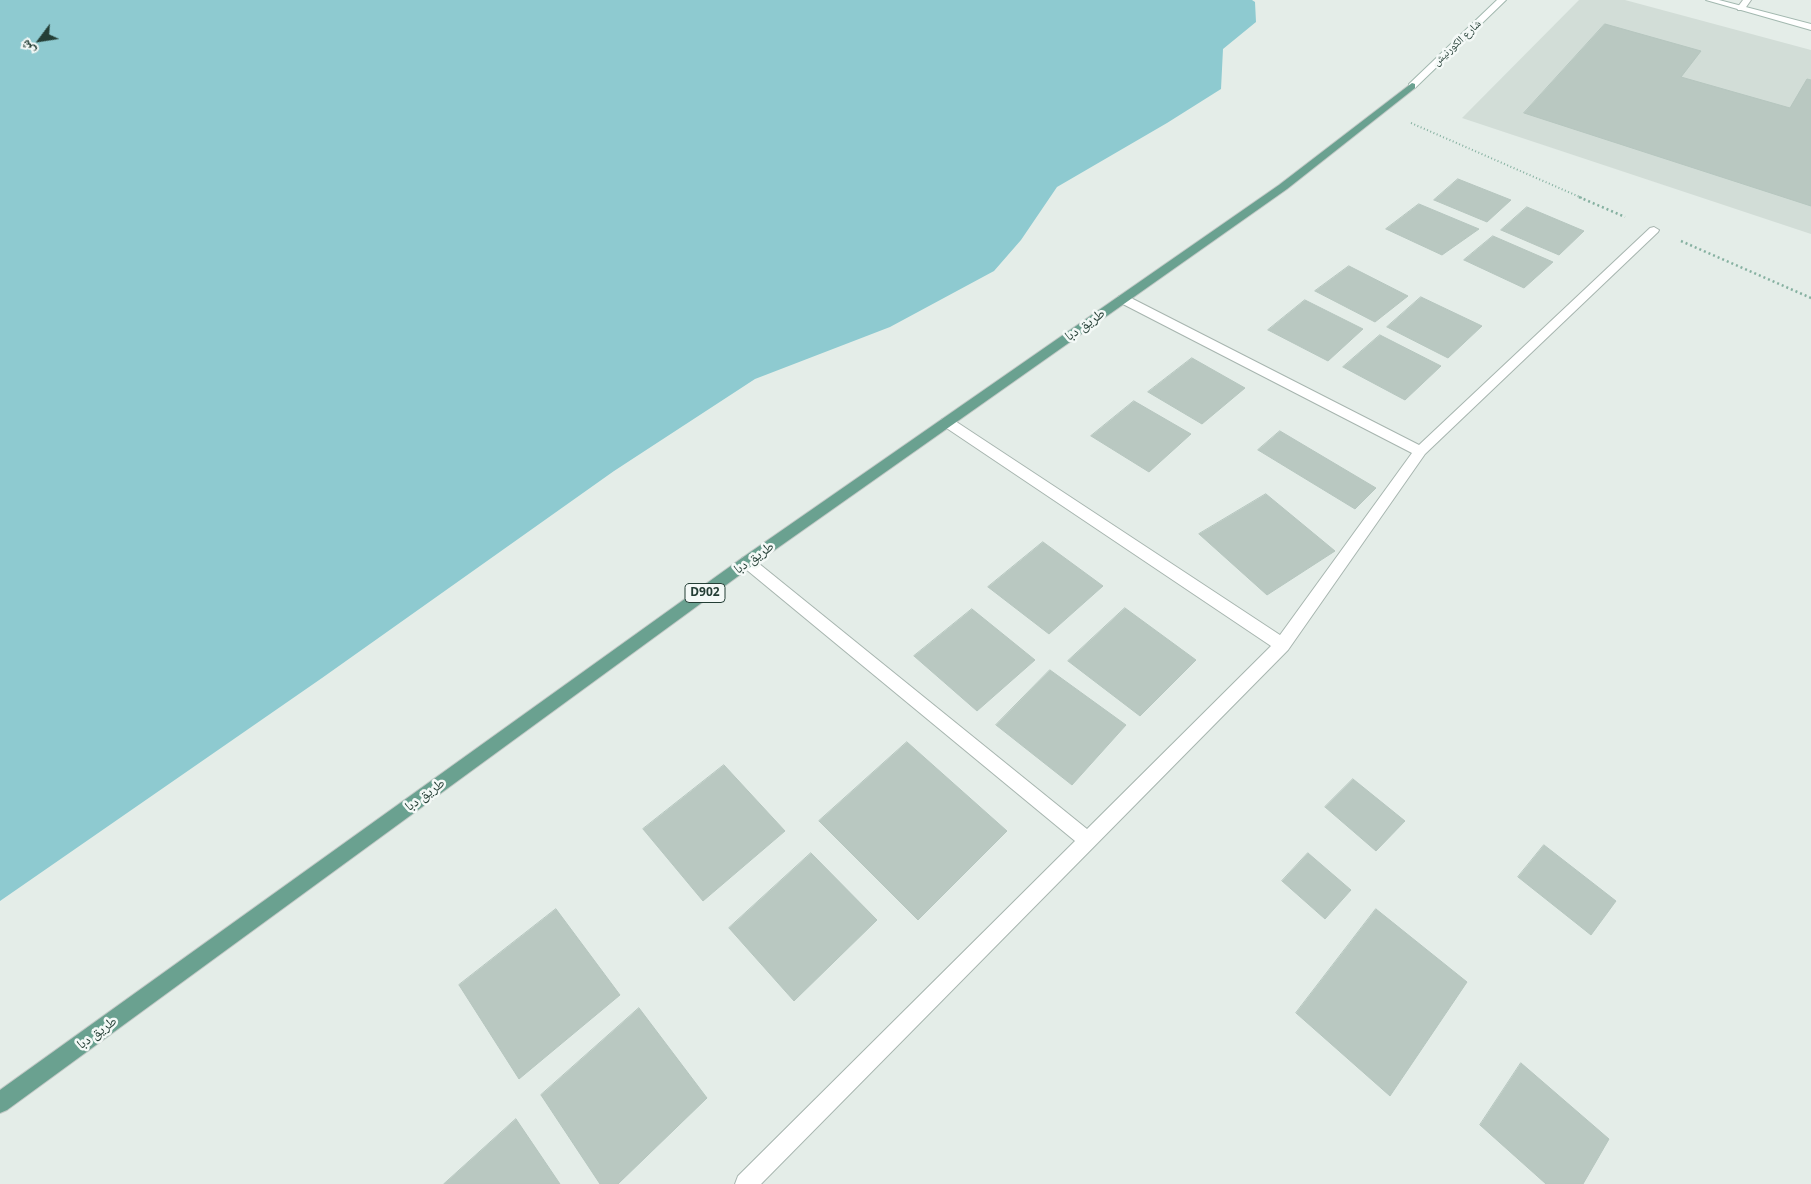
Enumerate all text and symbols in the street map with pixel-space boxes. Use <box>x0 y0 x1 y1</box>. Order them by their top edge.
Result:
north arrow <box>15 15 65 65</box>
street label: شارع الكورنيش <box>1430 17 1484 69</box>
text: ش <box>15 37 39 59</box>
street label: طريق دبا <box>1062 305 1108 345</box>
street label: طريق دبا <box>731 538 777 578</box>
road number: D902 <box>685 584 725 602</box>
street label: طريق دبا <box>402 775 448 815</box>
street label: طريق دبا <box>74 1013 120 1053</box>

